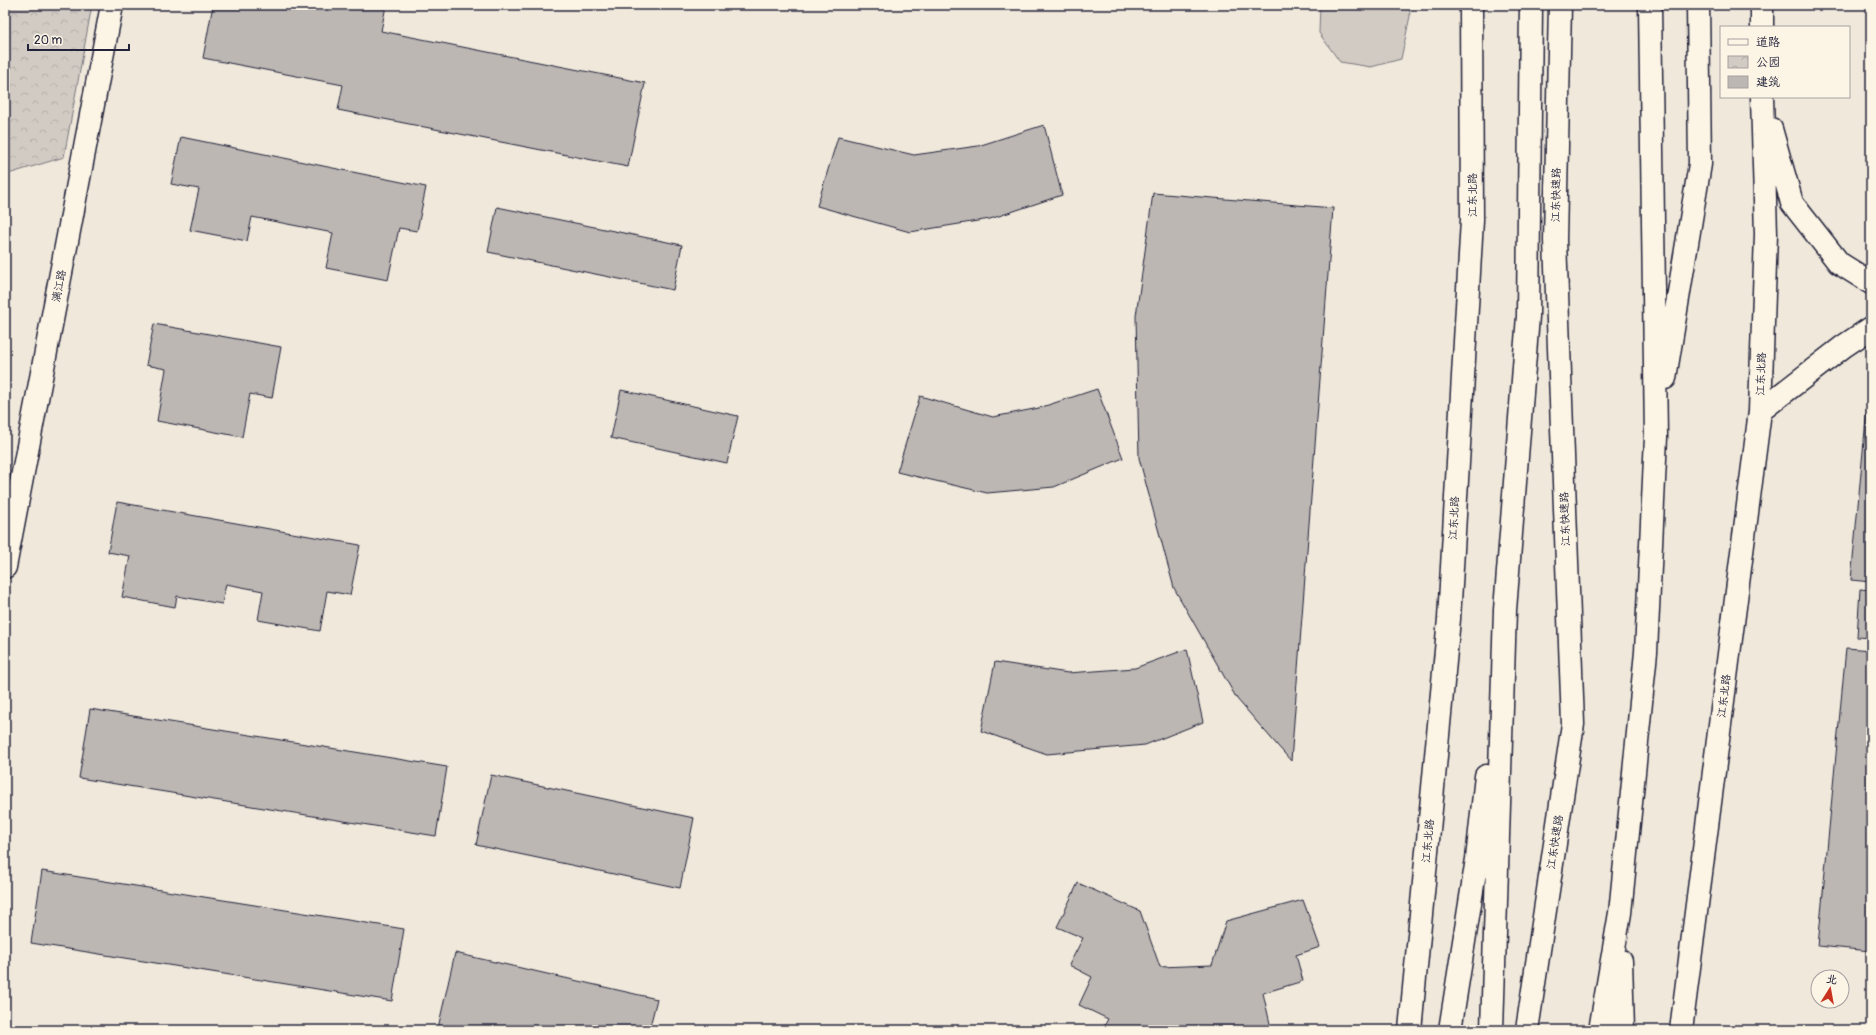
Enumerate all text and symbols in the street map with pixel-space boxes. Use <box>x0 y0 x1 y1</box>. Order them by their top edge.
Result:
scale bar <box>28 26 129 52</box>
legend <box>1720 26 1850 98</box>
text: 20 m <box>34 33 63 48</box>
text: 道路 <box>1756 35 1780 50</box>
text: 公园 <box>1756 55 1780 70</box>
text: 建筑 <box>1756 75 1780 90</box>
street label: 江东快速路 <box>1549 167 1563 223</box>
street label: 江东北路 <box>1466 173 1479 217</box>
street label: 漓江路 <box>49 269 69 303</box>
street label: 江东北路 <box>1754 352 1768 396</box>
street label: 江东快速路 <box>1558 491 1572 547</box>
street label: 江东北路 <box>1446 496 1462 540</box>
street label: 江东北路 <box>1715 673 1733 719</box>
street label: 江东快速路 <box>1544 814 1566 870</box>
street label: 江东北路 <box>1420 819 1436 863</box>
north arrow <box>1810 969 1850 1009</box>
text: 北 <box>1825 972 1838 987</box>

